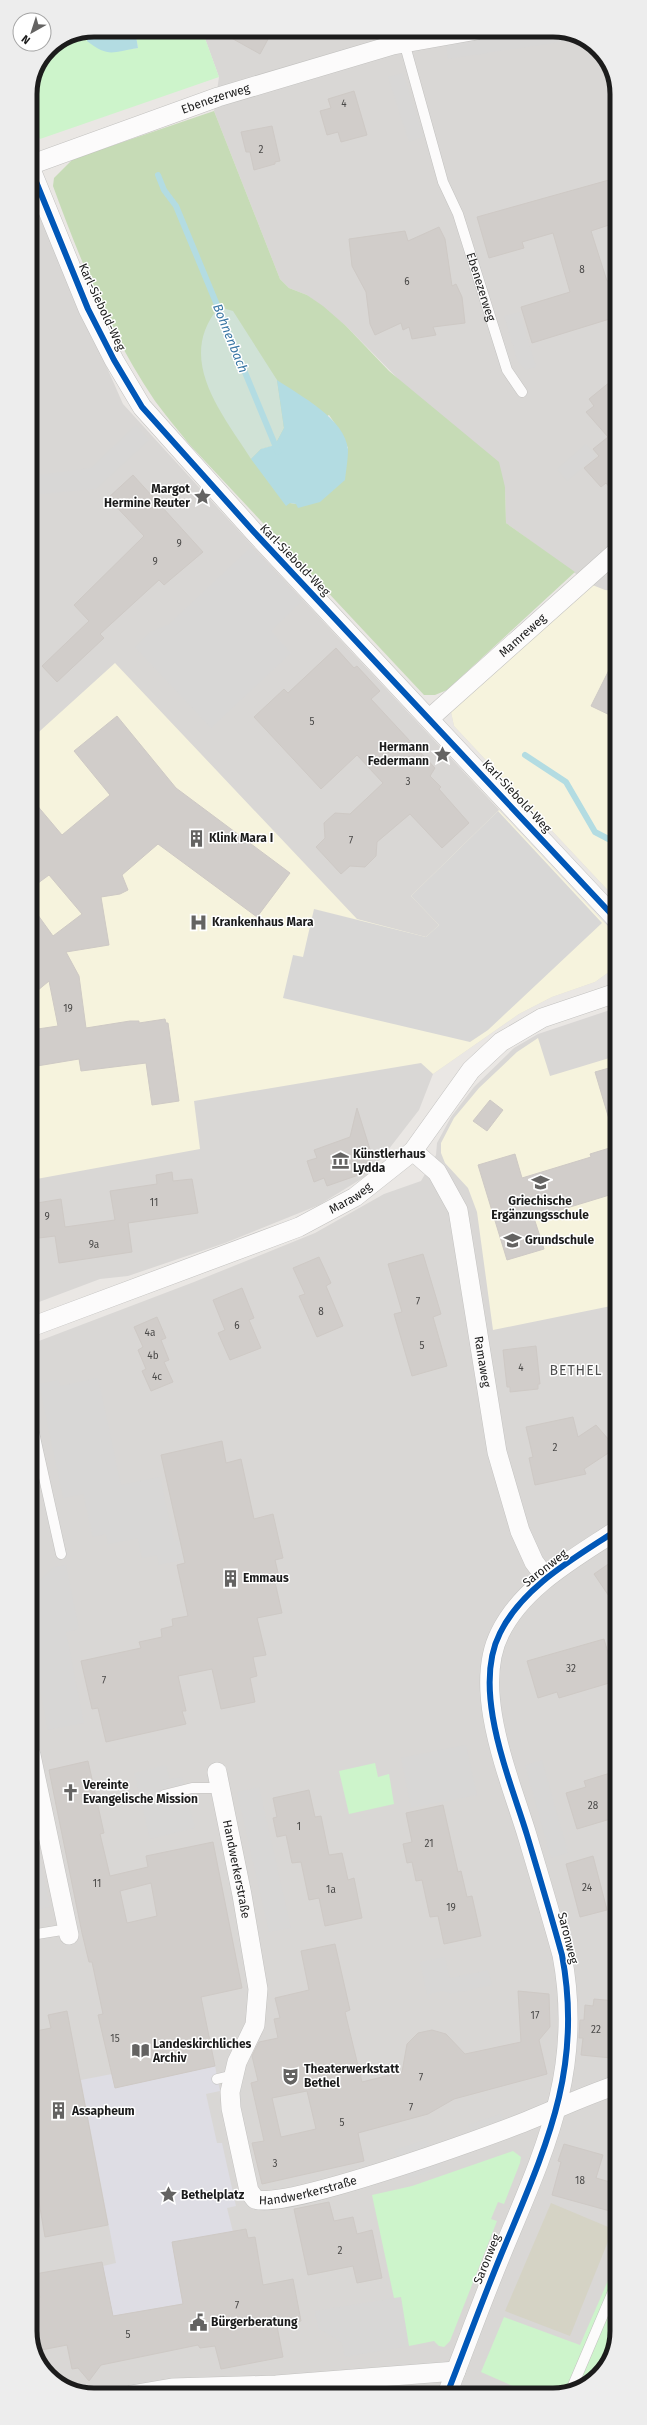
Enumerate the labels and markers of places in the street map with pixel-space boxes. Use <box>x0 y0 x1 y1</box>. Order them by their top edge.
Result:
place label: Margot Hermine Reuter <box>104 482 190 510</box>
place icon: Margot Hermine Reuter <box>193 486 213 506</box>
place label: Hermann Federmann <box>368 740 429 768</box>
place icon: Hermann Federmann <box>432 744 452 764</box>
building icon: Klink Mara I <box>186 828 206 848</box>
place label: Klink Mara I <box>209 831 273 845</box>
hospital icon: Krankenhaus Mara <box>189 912 209 932</box>
place label: Krankenhaus Mara <box>212 915 314 929</box>
place label: Künstlerhaus Lydda <box>353 1147 426 1175</box>
museum icon: Künstlerhaus Lydda <box>330 1151 350 1171</box>
school or university icon: Griechische Ergänzungsschule <box>530 1172 550 1192</box>
place label: Griechische Ergänzungsschule <box>491 1194 589 1222</box>
school or university icon: Grundschule <box>502 1230 522 1250</box>
place label: Grundschule <box>525 1233 594 1247</box>
building icon: Emmaus <box>220 1568 240 1588</box>
place label: Emmaus <box>243 1571 289 1585</box>
place label: Vereinte Evangelische Mission <box>82 1778 198 1806</box>
church icon: Vereinte Evangelische Mission <box>60 1782 80 1802</box>
place label: Landeskirchliches Archiv <box>152 2037 252 2065</box>
library icon: Landeskirchliches Archiv <box>130 2041 150 2061</box>
place label: Theaterwerkstatt Bethel <box>304 2062 400 2090</box>
theatre icon: Theaterwerkstatt Bethel <box>281 2066 301 2086</box>
building icon: Assapheum <box>49 2101 69 2121</box>
place label: Assapheum <box>71 2104 135 2118</box>
place icon: Bethelplatz <box>158 2185 178 2205</box>
place label: Bethelplatz <box>181 2188 245 2202</box>
public building icon: Bürgerberatung <box>188 2312 208 2332</box>
place label: Bürgerberatung <box>211 2315 298 2329</box>

